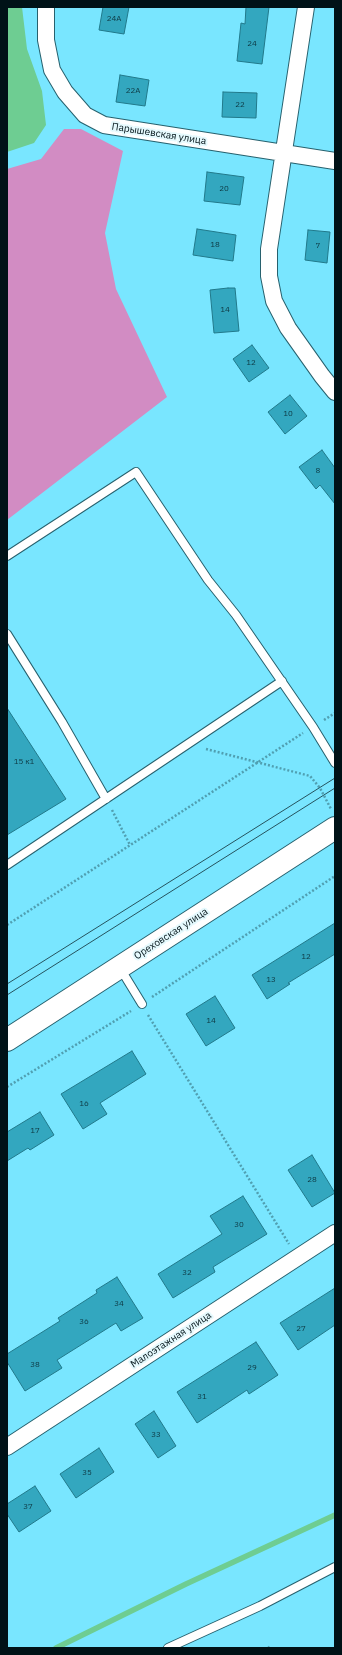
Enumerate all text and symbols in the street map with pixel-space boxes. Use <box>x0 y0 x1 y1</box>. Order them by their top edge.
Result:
house number: 24А <box>107 14 121 24</box>
house number: 24 <box>247 39 257 49</box>
house number: 22А <box>126 86 140 96</box>
house number: 22 <box>235 100 245 110</box>
street label: Парышевская улица <box>111 121 207 147</box>
house number: 20 <box>219 184 229 194</box>
house number: 18 <box>210 240 220 250</box>
house number: 7 <box>316 241 320 251</box>
house number: 14 <box>220 305 230 315</box>
house number: 12 <box>246 358 256 368</box>
house number: 10 <box>283 409 293 419</box>
house number: 8 <box>316 466 320 476</box>
house number: 15 к1 <box>14 757 34 767</box>
street label: Ореховская улица <box>132 906 210 962</box>
house number: 12 <box>301 952 311 962</box>
house number: 13 <box>266 975 276 985</box>
house number: 14 <box>206 1016 216 1026</box>
house number: 16 <box>79 1099 89 1109</box>
house number: 17 <box>30 1126 40 1136</box>
house number: 28 <box>307 1175 317 1185</box>
house number: 30 <box>234 1220 244 1230</box>
house number: 32 <box>182 1268 192 1278</box>
house number: 34 <box>114 1299 124 1309</box>
street label: Малоэтажная улица <box>128 1309 214 1371</box>
house number: 36 <box>79 1317 89 1327</box>
house number: 27 <box>296 1324 306 1334</box>
house number: 38 <box>30 1360 40 1370</box>
house number: 29 <box>247 1363 257 1373</box>
house number: 31 <box>197 1392 207 1402</box>
house number: 33 <box>151 1430 161 1440</box>
house number: 35 <box>82 1468 92 1478</box>
house number: 37 <box>23 1502 33 1512</box>

